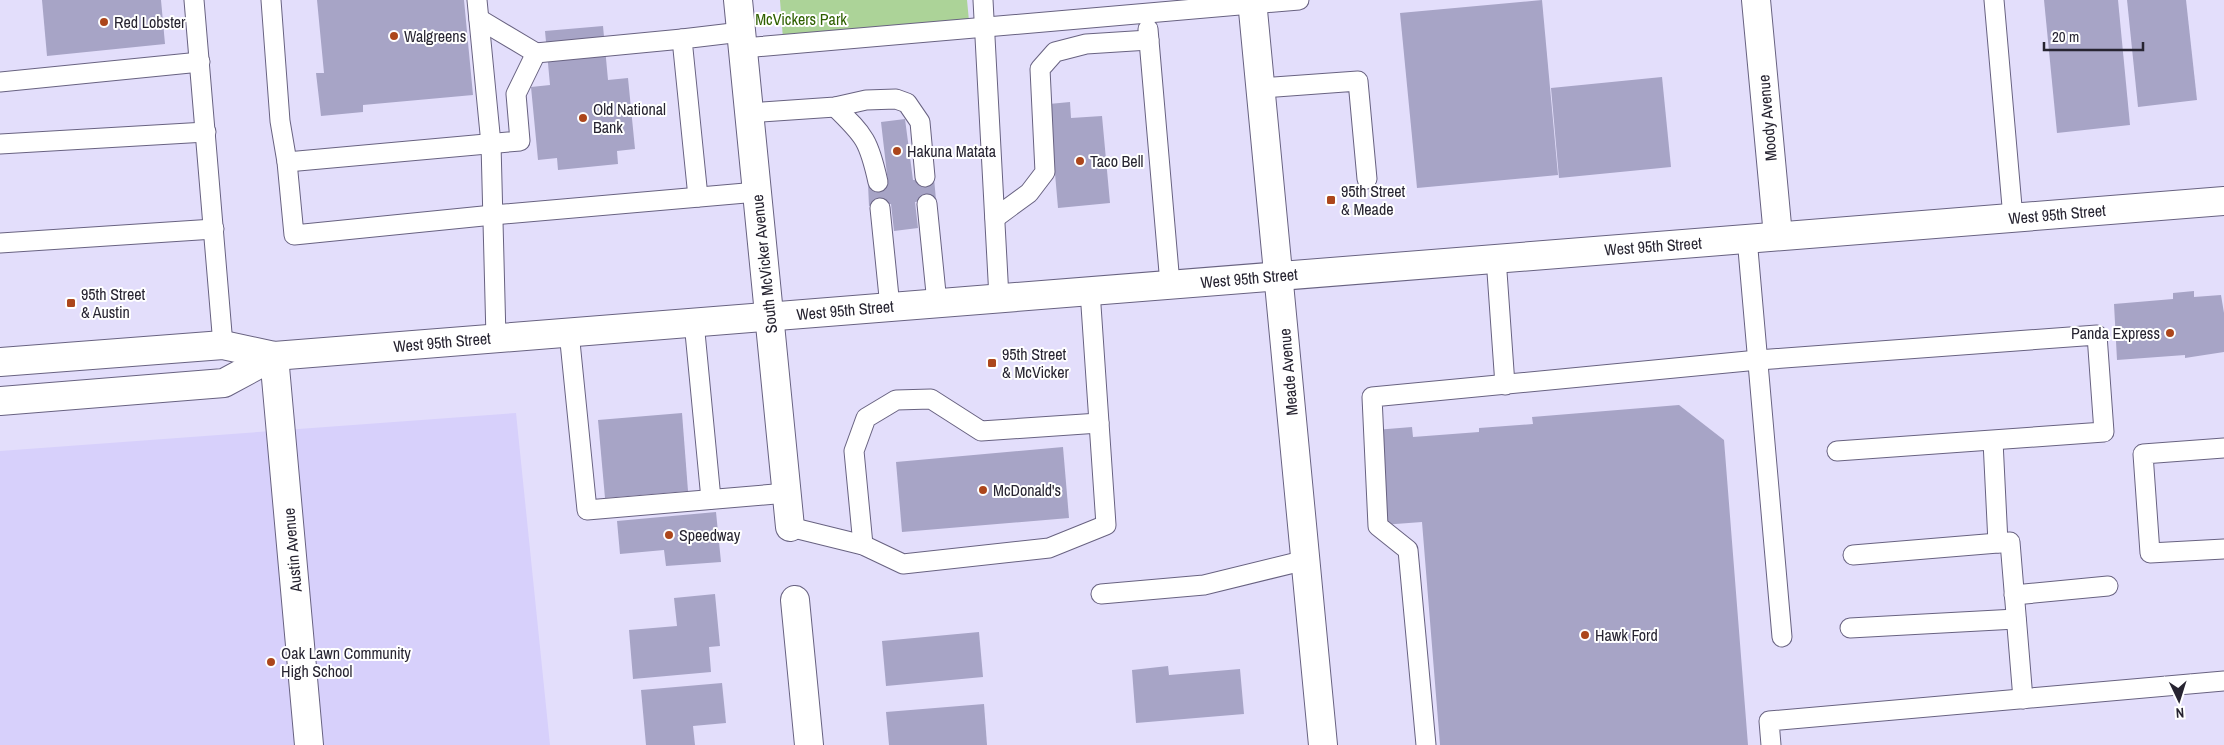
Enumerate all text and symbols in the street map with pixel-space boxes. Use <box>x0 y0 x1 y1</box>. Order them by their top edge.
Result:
park label: McVickers Park <box>755 8 847 30</box>
place label: Red Lobster <box>114 11 186 33</box>
marker: Red Lobster <box>98 16 110 28</box>
scale bar <box>2044 20 2143 52</box>
place label: Walgreens <box>404 25 466 47</box>
text: 20 m <box>2052 26 2079 47</box>
marker: Walgreens <box>388 30 400 42</box>
street label: Moody Avenue <box>1752 74 1782 162</box>
place label: Old National Bank <box>593 98 666 138</box>
marker: Old National Bank <box>577 112 589 124</box>
place label: Hakuna Matata <box>907 140 997 162</box>
marker: Hakuna Matata <box>891 145 903 157</box>
place label: Taco Bell <box>1090 150 1144 172</box>
marker: Taco Bell <box>1074 155 1086 167</box>
place label: 95th Street & Meade <box>1341 180 1406 220</box>
street label: South McVicker Avenue <box>746 193 782 335</box>
marker: 95th Street & Meade <box>1325 194 1337 206</box>
street label: West 95th Street <box>2007 199 2107 229</box>
street label: West 95th Street <box>1604 232 1703 260</box>
street label: West 95th Street <box>1199 263 1299 293</box>
place label: 95th Street & Austin <box>81 283 146 323</box>
street label: West 95th Street <box>795 295 895 325</box>
marker: 95th Street & Austin <box>65 297 77 309</box>
place label: Panda Express <box>2071 322 2160 344</box>
street label: West 95th Street <box>392 327 492 357</box>
marker: Panda Express <box>2164 327 2176 339</box>
street label: Meade Avenue <box>1273 328 1303 416</box>
place label: 95th Street & McVicker <box>1002 343 1069 383</box>
marker: 95th Street & McVicker <box>986 357 998 369</box>
place label: McDonald's <box>993 479 1061 501</box>
marker: McDonald's <box>977 484 989 496</box>
street label: Austin Avenue <box>277 507 307 594</box>
place label: Speedway <box>679 524 741 546</box>
marker: Speedway <box>663 529 675 541</box>
place label: Hawk Ford <box>1595 624 1658 646</box>
marker: Hawk Ford <box>1579 629 1591 641</box>
place label: Oak Lawn Community High School <box>281 642 411 682</box>
marker: Oak Lawn Community High School <box>265 656 277 668</box>
north arrow <box>2154 675 2204 725</box>
text: N <box>2175 704 2185 722</box>

